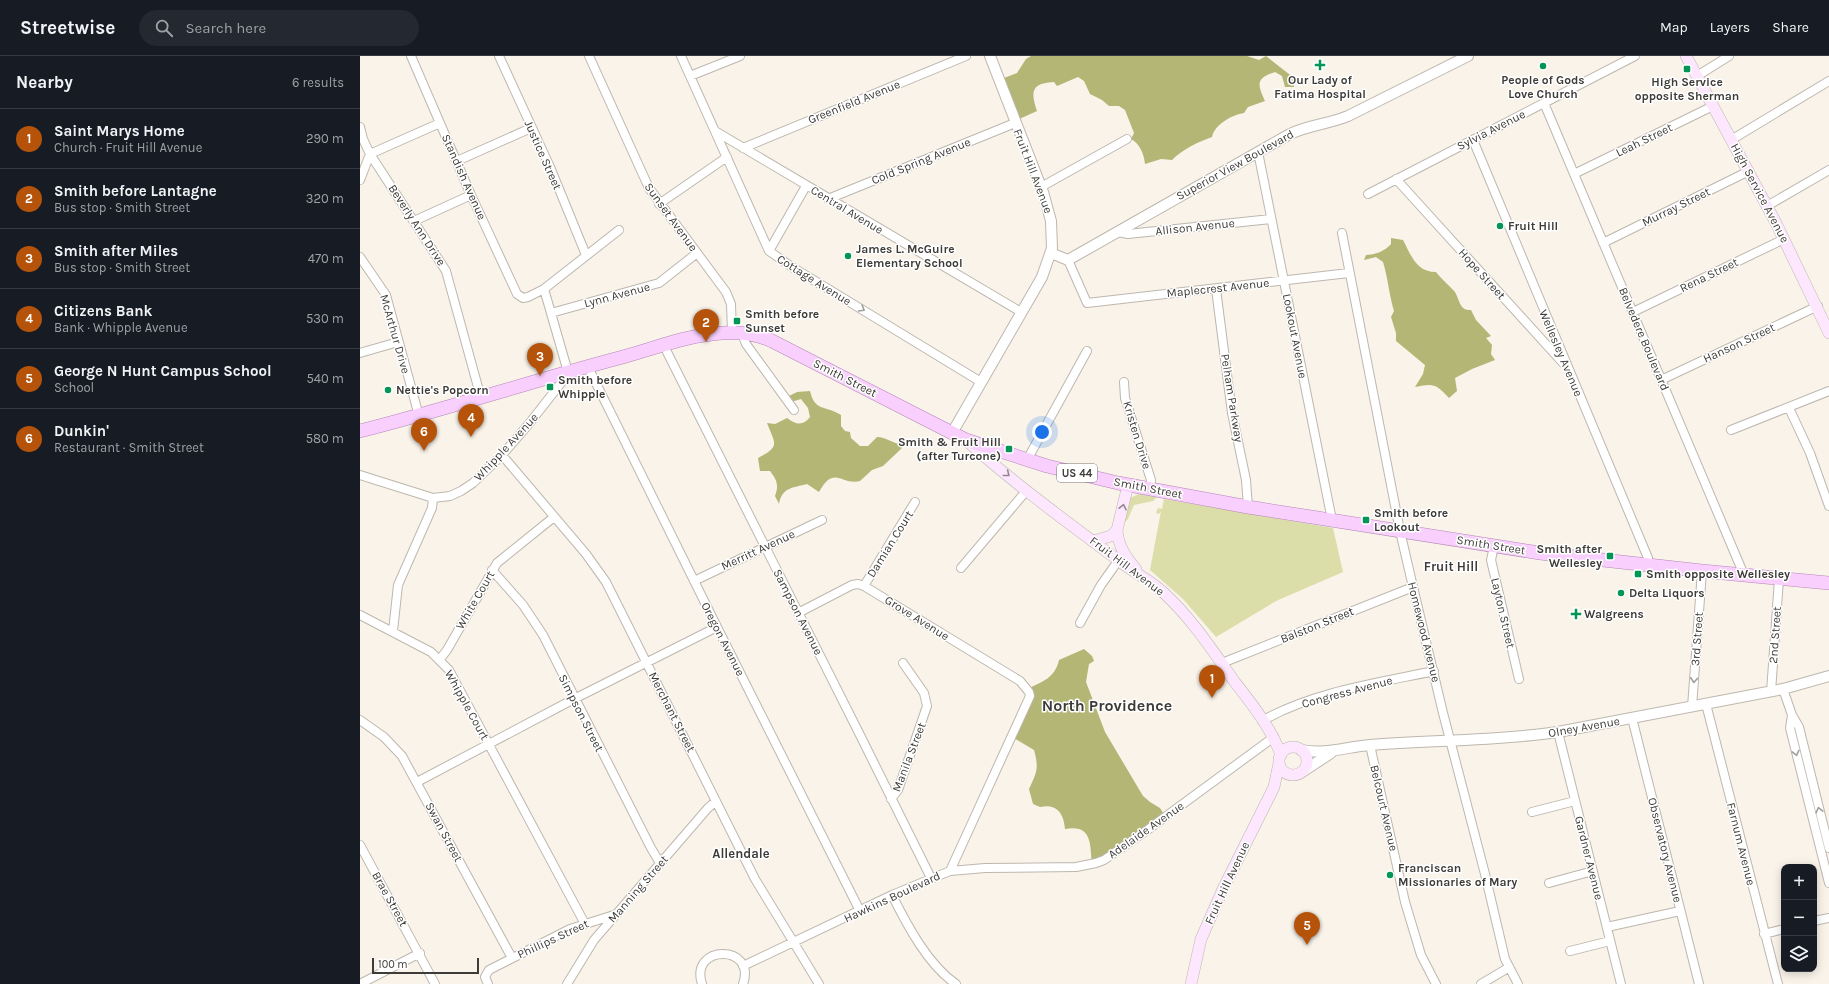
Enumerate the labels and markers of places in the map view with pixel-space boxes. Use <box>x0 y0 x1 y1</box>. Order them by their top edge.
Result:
marker: Our Lady of Fatima Hospital <box>1314 59 1326 71</box>
marker: People of Gods Love Church <box>1538 61 1548 71</box>
marker: High Service opposite Sherman <box>1682 64 1692 74</box>
place label: Our Lady of Fatima Hospital <box>1274 73 1366 101</box>
place label: People of Gods Love Church <box>1501 73 1585 101</box>
place label: High Service opposite Sherman <box>1635 75 1739 103</box>
place label: Fruit Hill <box>1508 219 1558 233</box>
marker: Fruit Hill <box>1495 221 1505 231</box>
place label: James L. McGuire Elementary School <box>856 242 963 270</box>
marker: James L. McGuire Elementary School <box>843 251 853 261</box>
place label: Smith before Sunset <box>745 307 819 335</box>
pin: 2 <box>693 309 719 342</box>
marker: Smith before Sunset <box>732 316 742 326</box>
pin: 3 <box>527 343 553 376</box>
place label: Smith before Whipple <box>558 373 632 401</box>
marker: Smith before Whipple <box>545 382 555 392</box>
place label: Nettie's Popcorn <box>396 383 489 397</box>
marker: Nettie's Popcorn <box>383 385 393 395</box>
pin: 4 <box>458 404 484 437</box>
pin: 6 <box>411 418 437 451</box>
place label: Smith & Fruit Hill (after Turcone) <box>898 435 1001 463</box>
marker: Smith & Fruit Hill (after Turcone) <box>1004 444 1014 454</box>
place label: Smith before Lookout <box>1374 506 1448 534</box>
marker: Smith before Lookout <box>1361 515 1371 525</box>
place label: Smith after Wellesley <box>1537 542 1602 570</box>
marker: Smith after Wellesley <box>1605 551 1615 561</box>
place label: Smith opposite Wellesley <box>1646 567 1790 581</box>
marker: Smith opposite Wellesley <box>1633 569 1643 579</box>
place label: Delta Liquors <box>1629 586 1705 600</box>
marker: Delta Liquors <box>1616 588 1626 598</box>
place label: Walgreens <box>1584 607 1644 621</box>
marker: Walgreens <box>1571 609 1581 619</box>
pin: 1 <box>1199 665 1225 698</box>
place label: Franciscan Missionaries of Mary <box>1398 861 1517 889</box>
marker: Franciscan Missionaries of Mary <box>1385 870 1395 880</box>
pin: 5 <box>1294 912 1320 945</box>

